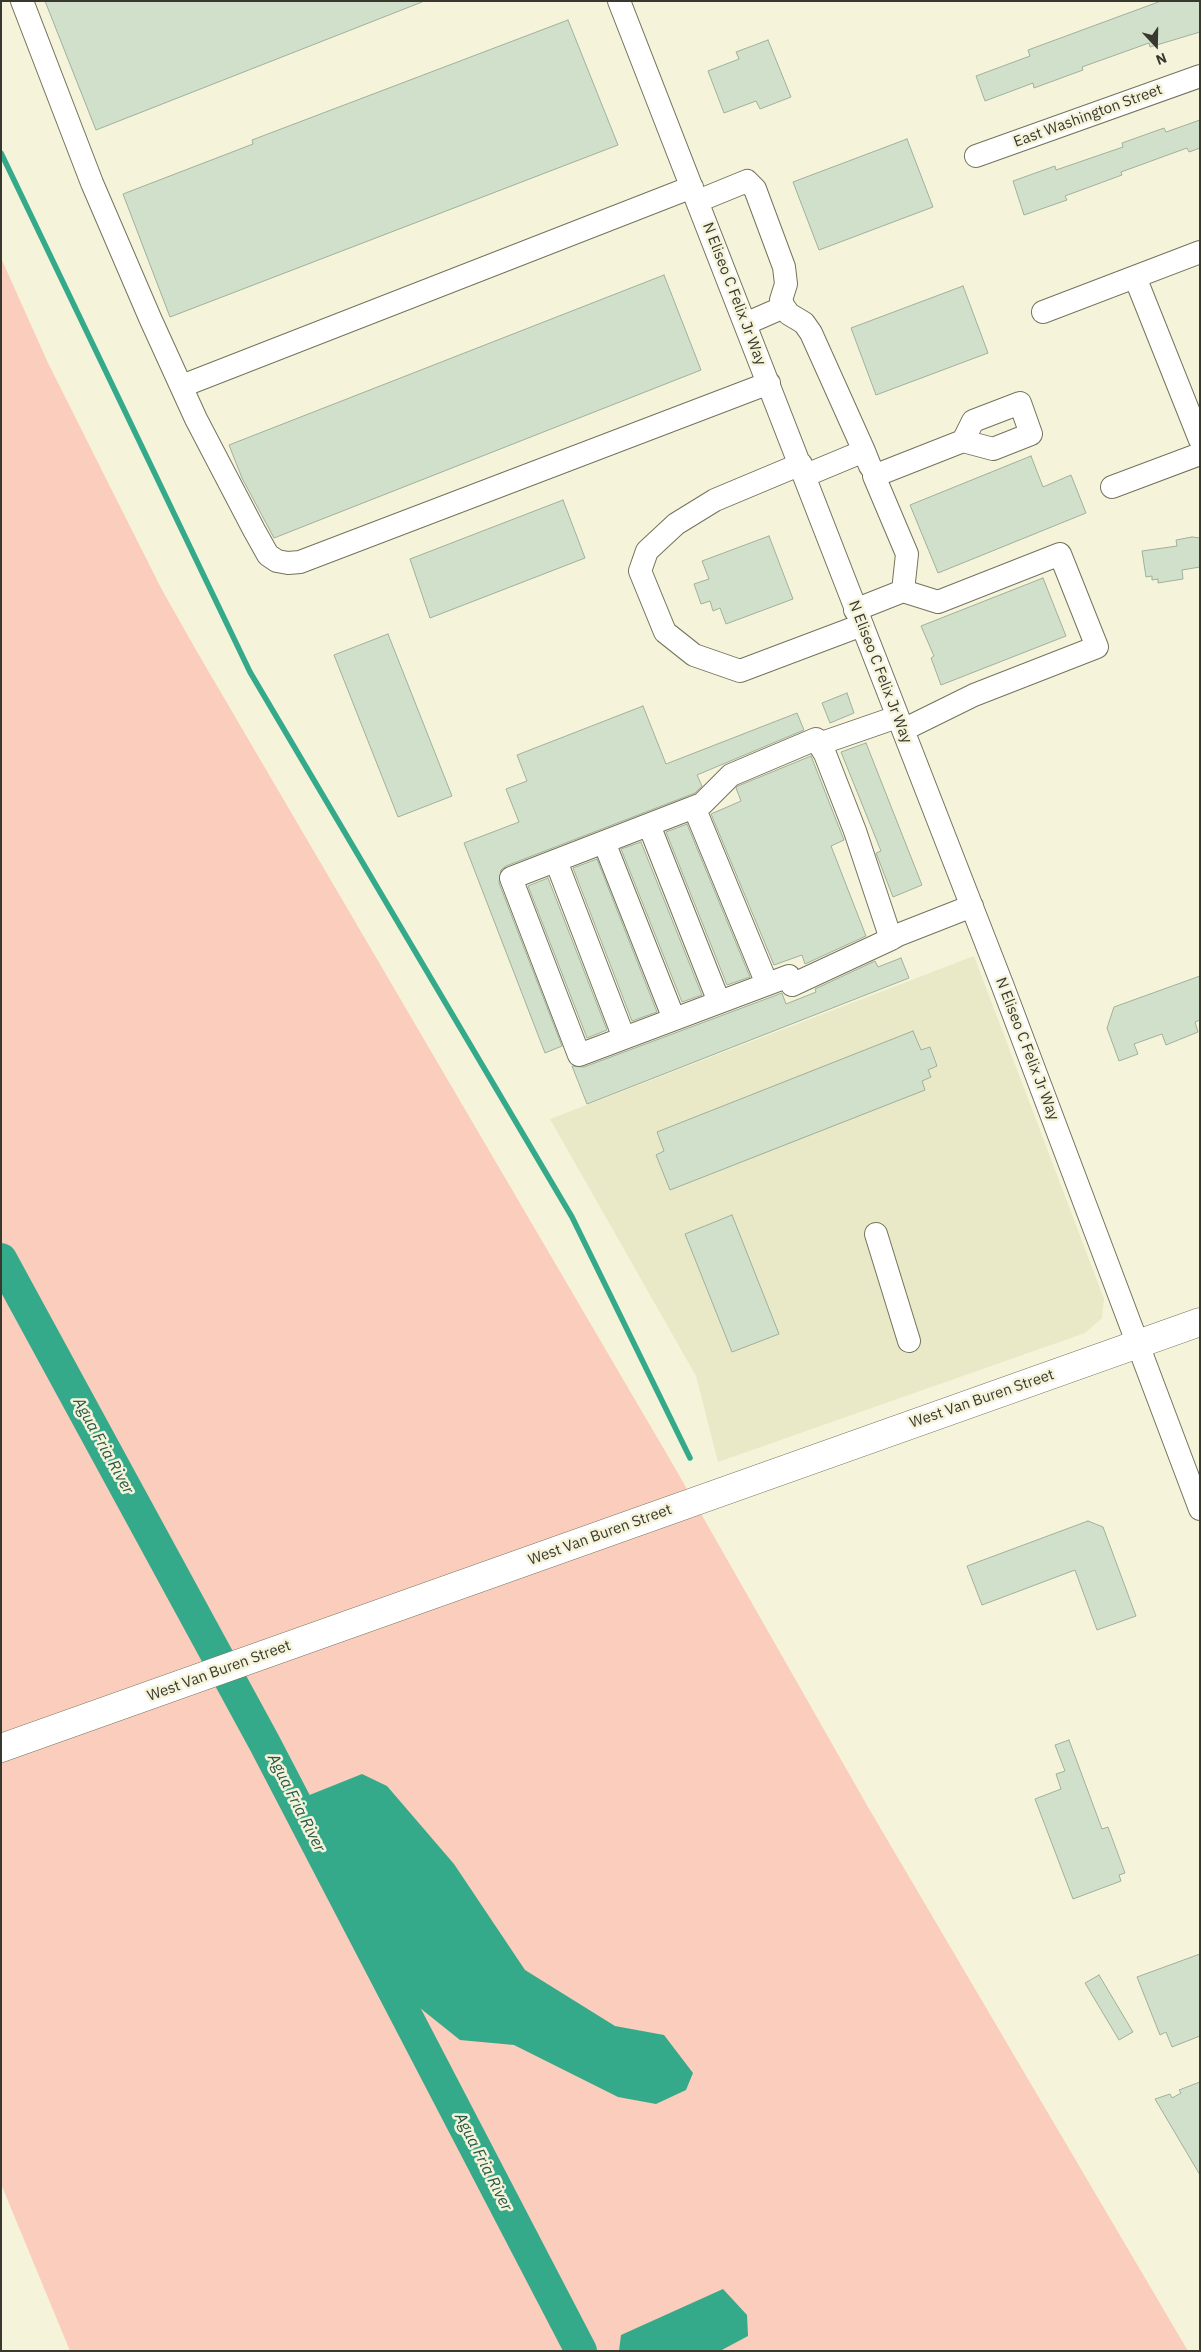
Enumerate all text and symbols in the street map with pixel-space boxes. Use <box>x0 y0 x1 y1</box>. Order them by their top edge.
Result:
north arrow <box>1131 20 1181 70</box>
text: N <box>1153 49 1169 69</box>
street label: East Washington Street <box>1011 81 1165 151</box>
street label: N Eliseo C Felix Jr Way <box>698 220 770 368</box>
street label: N Eliseo C Felix Jr Way <box>844 598 916 746</box>
street label: N Eliseo C Felix Jr Way <box>991 975 1063 1123</box>
street label: West Van Buren Street <box>908 1366 1056 1432</box>
water label: Agua Fria River <box>69 1394 137 1498</box>
street label: West Van Buren Street <box>526 1501 674 1569</box>
street label: West Van Buren Street <box>145 1637 293 1705</box>
water label: Agua Fria River <box>263 1751 329 1855</box>
water label: Agua Fria River <box>450 2110 516 2214</box>

